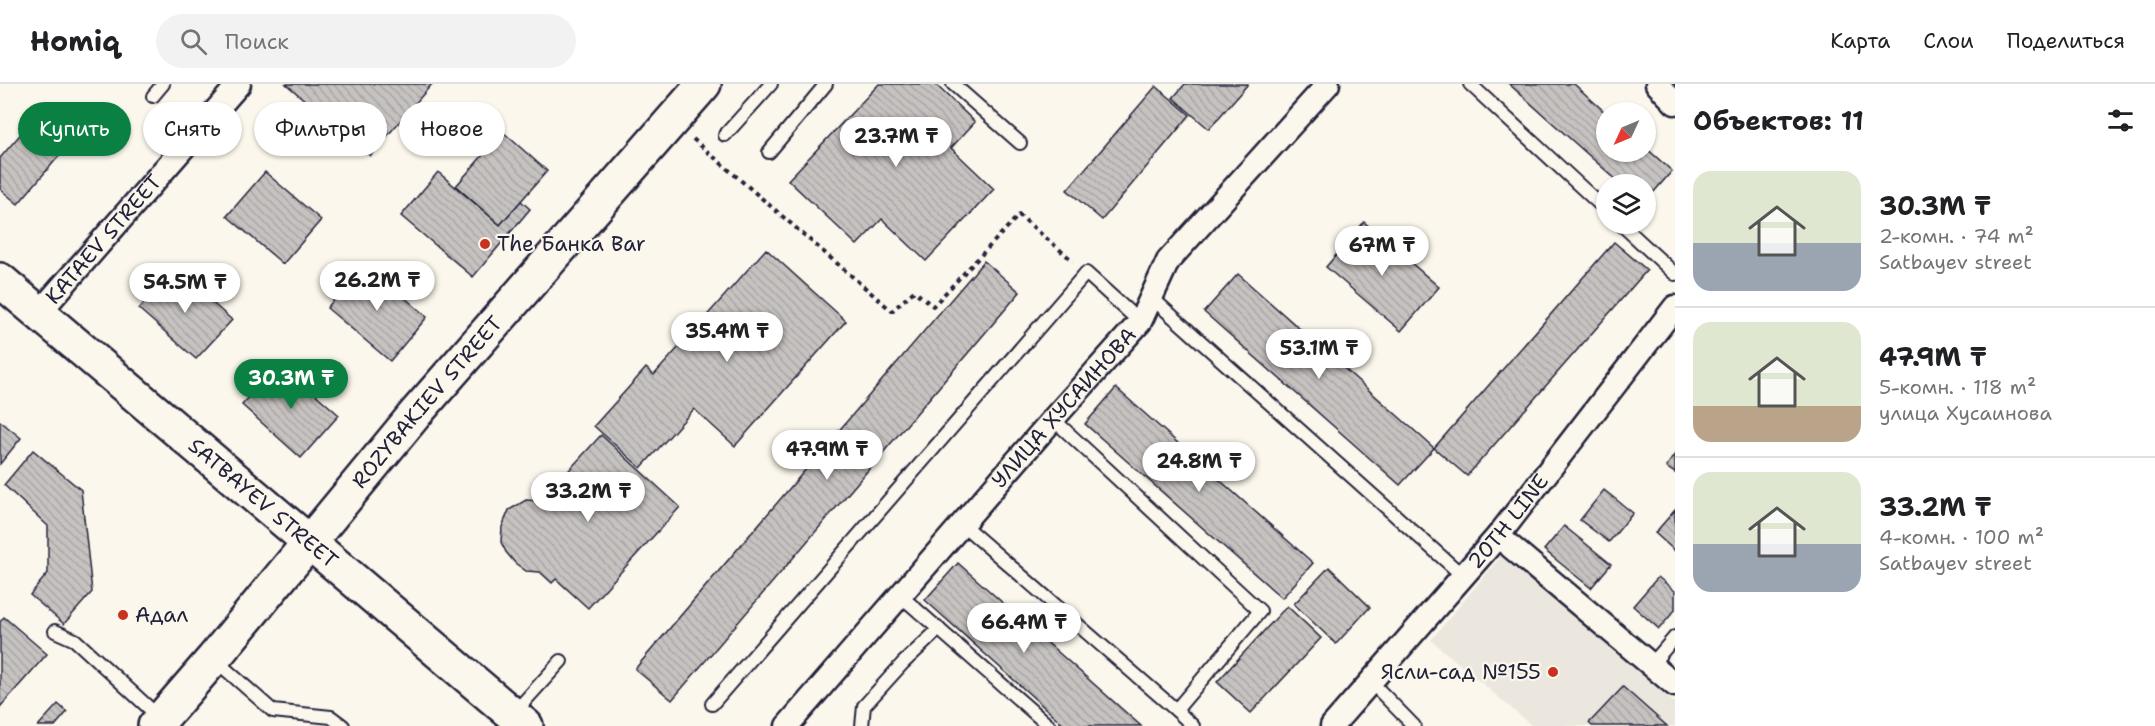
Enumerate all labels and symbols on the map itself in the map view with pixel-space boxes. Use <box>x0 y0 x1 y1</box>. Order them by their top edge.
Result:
north arrow <box>1596 102 1656 162</box>
pin: 23.7M ₸ <box>841 117 951 168</box>
street label: KATAEV STREET <box>39 168 168 310</box>
pin: 67M ₸ <box>1340 226 1424 277</box>
place label: The Банка Bar <box>497 230 646 258</box>
marker: The Банка Bar <box>478 237 492 251</box>
pin: 26.2M ₸ <box>322 261 432 312</box>
pin: 54.5M ₸ <box>130 263 240 314</box>
street label: ROZYBAKIEV STREET <box>345 310 509 494</box>
pin: 35.4M ₸ <box>672 312 782 363</box>
street label: УЛИЦА ХУСАИНОВА <box>986 321 1143 494</box>
pin: 53.1M ₸ <box>1264 329 1374 380</box>
pin: 30.3M ₸ <box>236 359 346 410</box>
pin: 47.9M ₸ <box>772 430 882 481</box>
street label: SATBAYEV STREET <box>182 432 344 575</box>
pin: 24.8M ₸ <box>1144 442 1254 493</box>
street label: 20TH LINE <box>1461 468 1555 575</box>
pin: 33.2M ₸ <box>533 472 643 523</box>
place label: Адал <box>135 601 189 629</box>
pin: 66.4M ₸ <box>969 603 1079 654</box>
marker: Адал <box>116 608 130 622</box>
place label: Ясли-сад №155 <box>1381 658 1541 686</box>
marker: Ясли-сад №155 <box>1546 665 1560 679</box>

